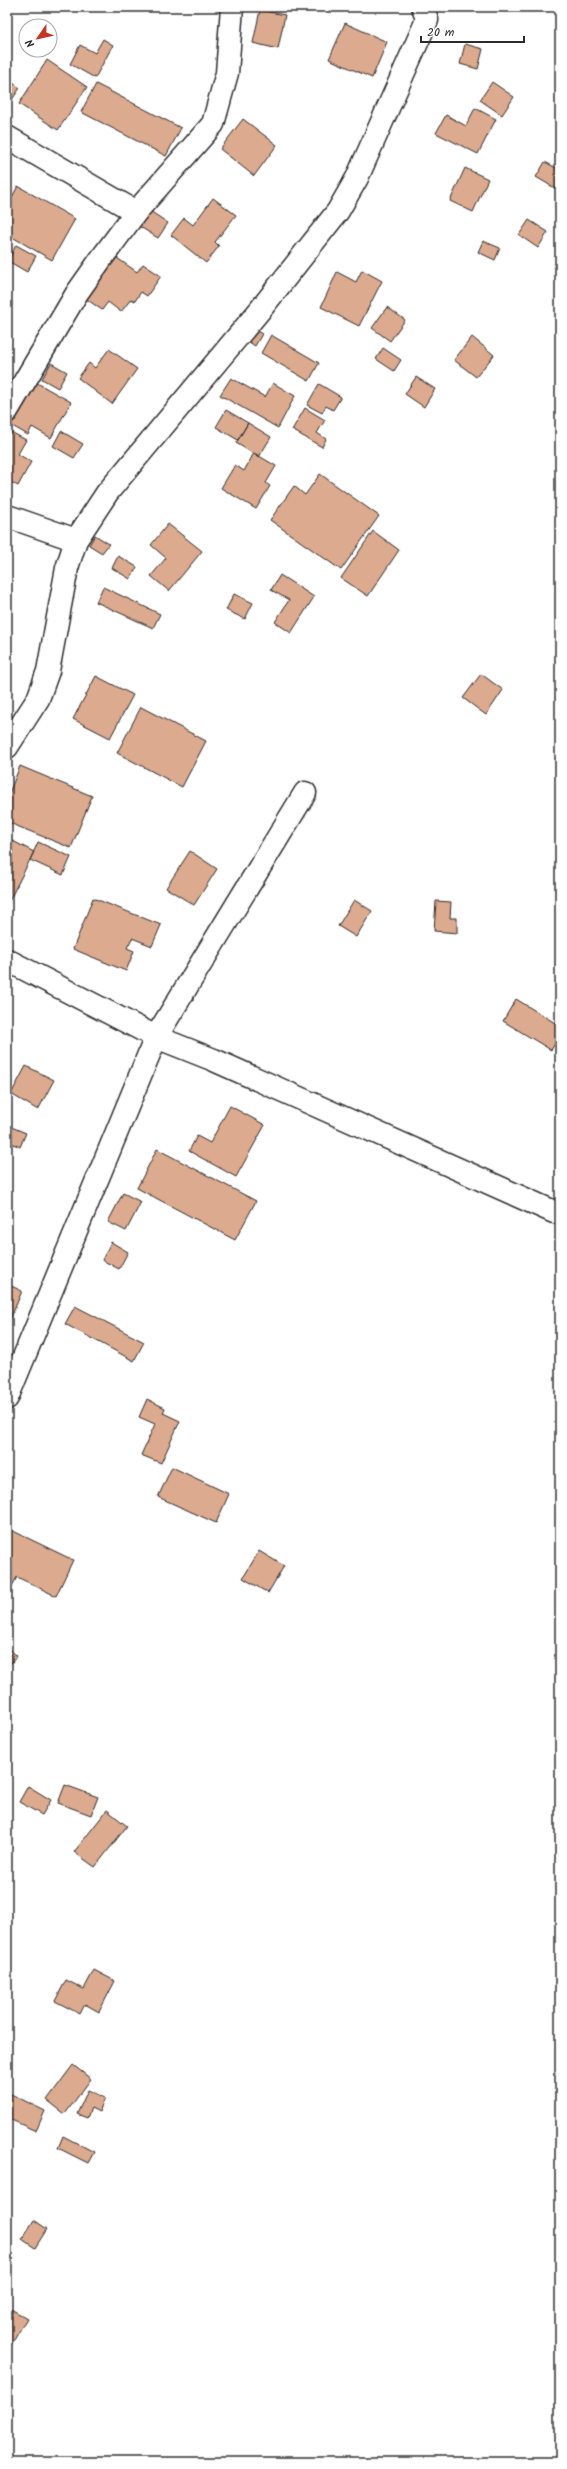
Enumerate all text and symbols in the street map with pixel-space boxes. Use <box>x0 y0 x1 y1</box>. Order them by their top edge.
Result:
north arrow <box>18 18 58 58</box>
scale bar <box>421 18 524 44</box>
text: 20 m <box>427 23 455 42</box>
text: N <box>21 35 40 51</box>

